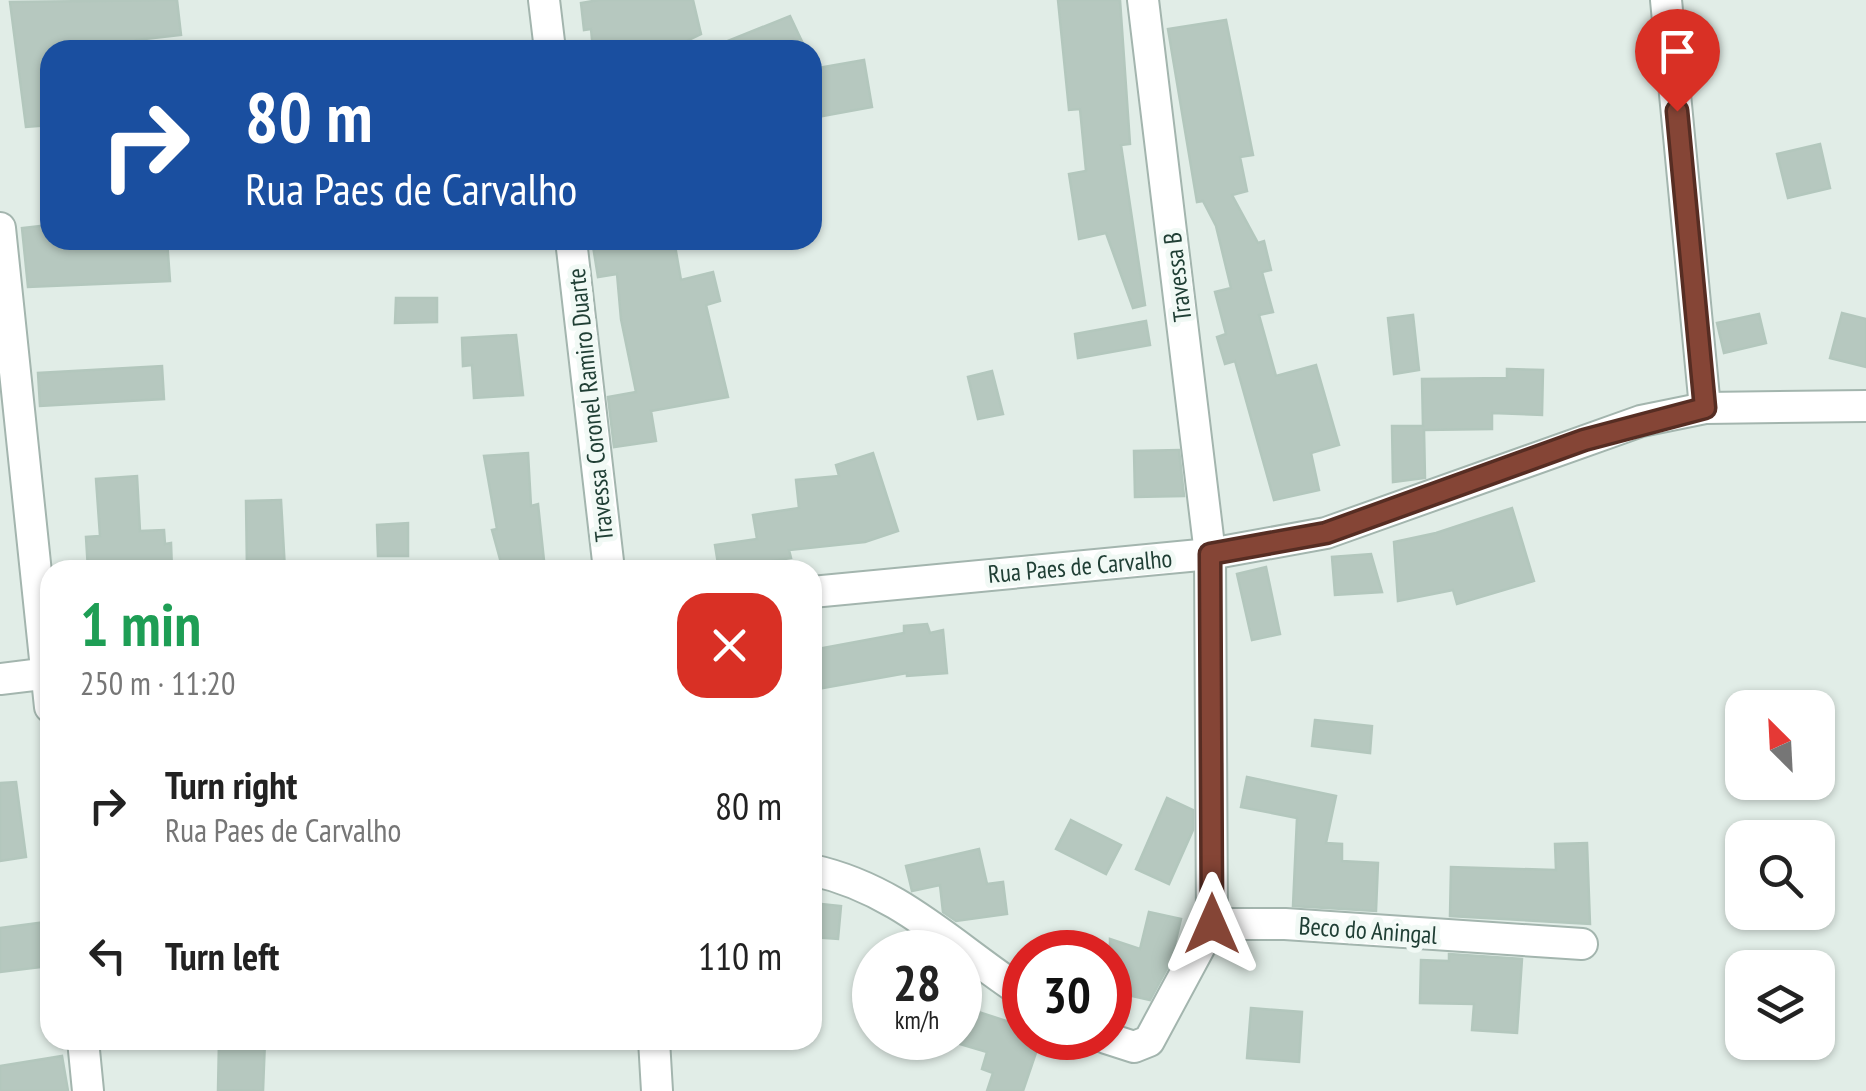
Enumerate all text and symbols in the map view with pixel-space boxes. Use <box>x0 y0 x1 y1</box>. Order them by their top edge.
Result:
pin <box>1635 9 1720 112</box>
icon: arrive <box>1650 24 1705 79</box>
text: 80 m <box>245 71 373 161</box>
icon: right <box>80 80 210 210</box>
text: Rua Paes de Carvalho <box>245 159 577 217</box>
street label: Travessa B <box>1156 230 1198 324</box>
street label: Travessa Coronel Ramiro Duarte <box>560 267 620 543</box>
street label: Rua Paes de Carvalho <box>987 542 1173 590</box>
text: 1 min <box>80 585 201 663</box>
button: close <box>677 593 782 698</box>
text: 250 m · 11:20 <box>80 662 235 704</box>
north arrow <box>1725 690 1835 800</box>
map controls <box>1725 690 1835 1060</box>
text: Turn right <box>165 760 297 809</box>
icon: right <box>80 778 135 833</box>
text: 80 m <box>715 781 782 830</box>
text: Rua Paes de Carvalho <box>165 809 401 851</box>
button: search <box>1725 820 1835 930</box>
position arrow <box>1160 872 1264 976</box>
street label: Beco do Aningal <box>1298 909 1438 951</box>
icon: left <box>80 928 135 983</box>
speed limit sign: 30 <box>1002 930 1132 1060</box>
text: Turn left <box>165 931 279 980</box>
text: 110 m <box>698 931 782 980</box>
text: 28 <box>893 950 941 1015</box>
button: layers <box>1725 950 1835 1060</box>
text: km/h <box>895 1004 939 1036</box>

